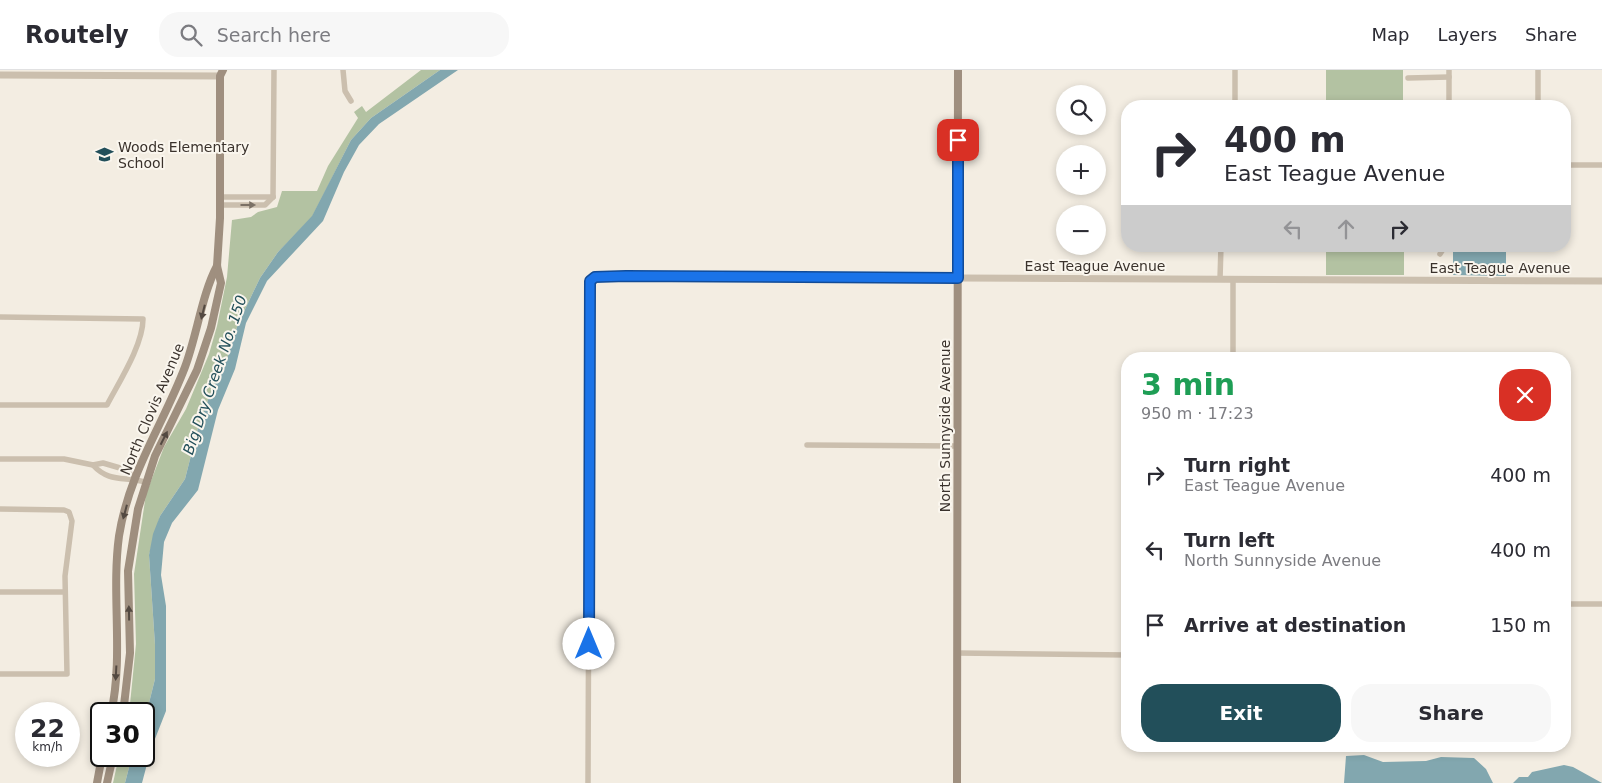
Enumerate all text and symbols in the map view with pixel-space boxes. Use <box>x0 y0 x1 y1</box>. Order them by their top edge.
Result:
search box <box>159 12 509 57</box>
text: Routely <box>25 21 129 49</box>
icon: search <box>177 21 205 49</box>
text: Search here <box>217 24 331 46</box>
text: Map <box>1371 24 1409 45</box>
text: Layers <box>1437 24 1497 45</box>
text: Share <box>1525 24 1577 45</box>
map controls <box>1056 85 1106 255</box>
button: search <box>1056 85 1106 135</box>
pin <box>937 119 979 161</box>
icon: right <box>1141 120 1206 185</box>
text: 400 m <box>1224 120 1346 160</box>
icon: arrive <box>944 126 972 154</box>
place label: Woods Elementary School <box>118 139 249 171</box>
school or university icon: Woods Elementary School <box>94 145 114 165</box>
button: + <box>1056 145 1106 195</box>
text: East Teague Avenue <box>1224 161 1445 186</box>
one-way arrow <box>240 201 256 209</box>
button: − <box>1056 205 1106 255</box>
icon: left <box>1279 215 1307 243</box>
icon: ahead <box>1332 215 1360 243</box>
icon: right <box>1385 215 1413 243</box>
street label: East Teague Avenue <box>1025 258 1165 274</box>
street label: East Teague Avenue <box>1430 260 1570 276</box>
water label: Big Dry Creek No. 150 <box>179 293 251 457</box>
one-way arrow <box>198 304 206 319</box>
street label: North Sunnyside Avenue <box>937 340 953 512</box>
street label: North Clovis Avenue <box>117 341 187 477</box>
text: 3 min <box>1141 367 1235 402</box>
button: close <box>1499 369 1551 421</box>
text: 950 m · 17:23 <box>1141 404 1254 423</box>
one-way arrow <box>160 431 168 445</box>
text: Turn right <box>1184 454 1290 476</box>
icon: right <box>1141 461 1169 489</box>
text: 400 m <box>1490 464 1551 486</box>
text: East Teague Avenue <box>1184 476 1345 495</box>
one-way arrow <box>120 504 128 519</box>
text: Turn left <box>1184 529 1275 551</box>
icon: left <box>1141 536 1169 564</box>
text: 400 m <box>1490 539 1551 561</box>
text: North Sunnyside Avenue <box>1184 551 1381 570</box>
one-way arrow <box>125 605 133 621</box>
icon: arrive <box>1141 611 1169 639</box>
text: Arrive at destination <box>1184 614 1406 636</box>
text: 150 m <box>1490 614 1551 636</box>
position arrow <box>562 617 614 669</box>
one-way arrow <box>112 666 120 682</box>
button: Exit <box>1141 684 1341 742</box>
button: Share <box>1351 684 1551 742</box>
speed limit sign: 30 <box>90 702 155 767</box>
text: 22 <box>30 714 65 743</box>
text: km/h <box>32 740 63 754</box>

